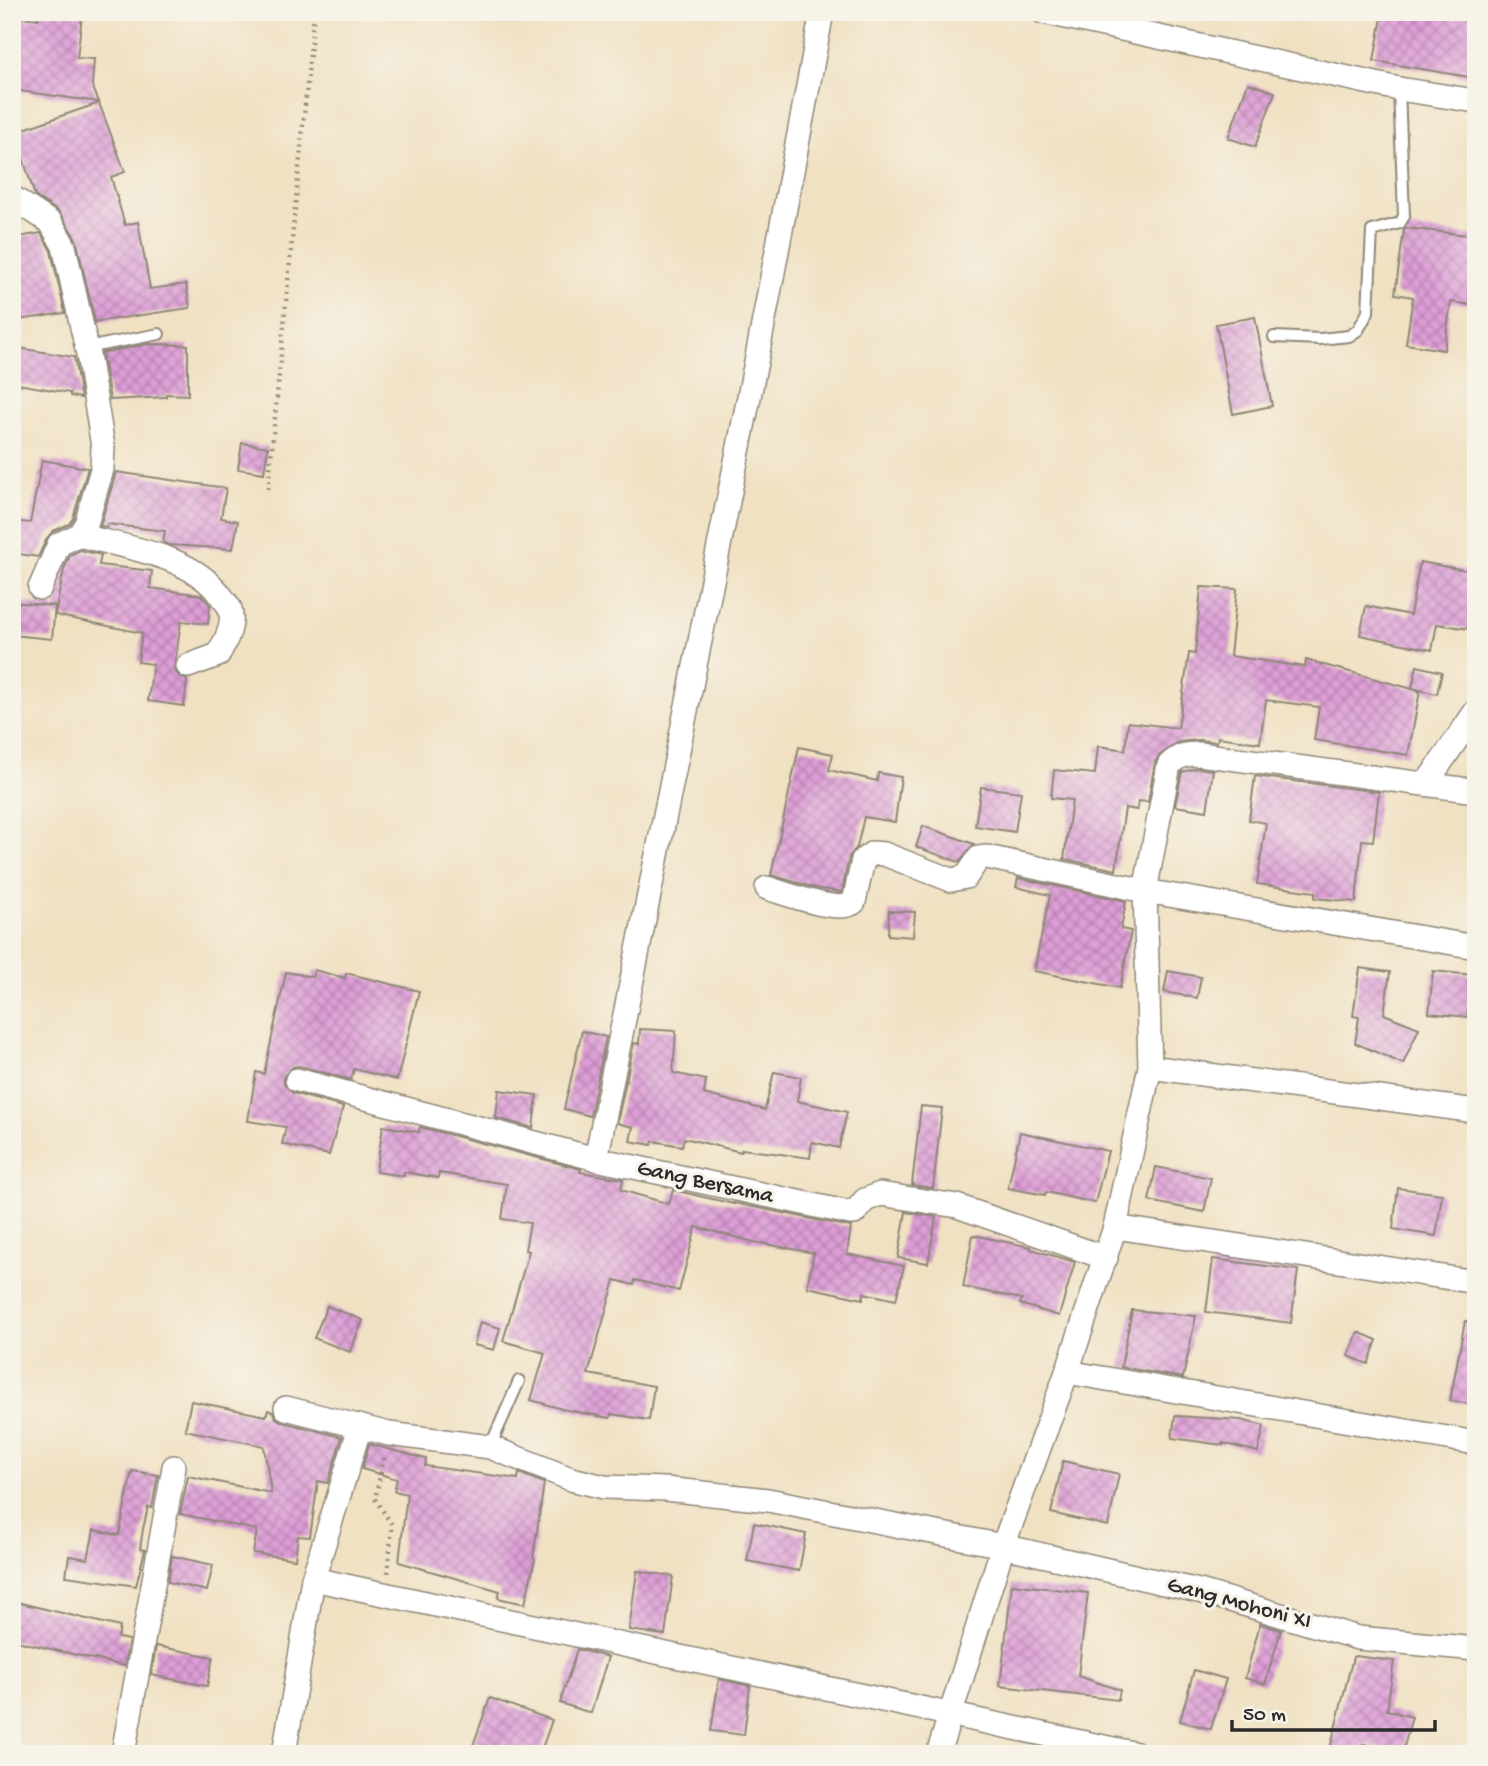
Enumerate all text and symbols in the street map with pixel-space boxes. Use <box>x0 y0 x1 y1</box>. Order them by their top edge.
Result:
street label: Gang Bersama <box>634 1155 777 1211</box>
street label: Gang Mohoni XI <box>1164 1572 1314 1636</box>
scale bar <box>1232 1689 1436 1733</box>
text: 50 m <box>1243 1704 1286 1729</box>

